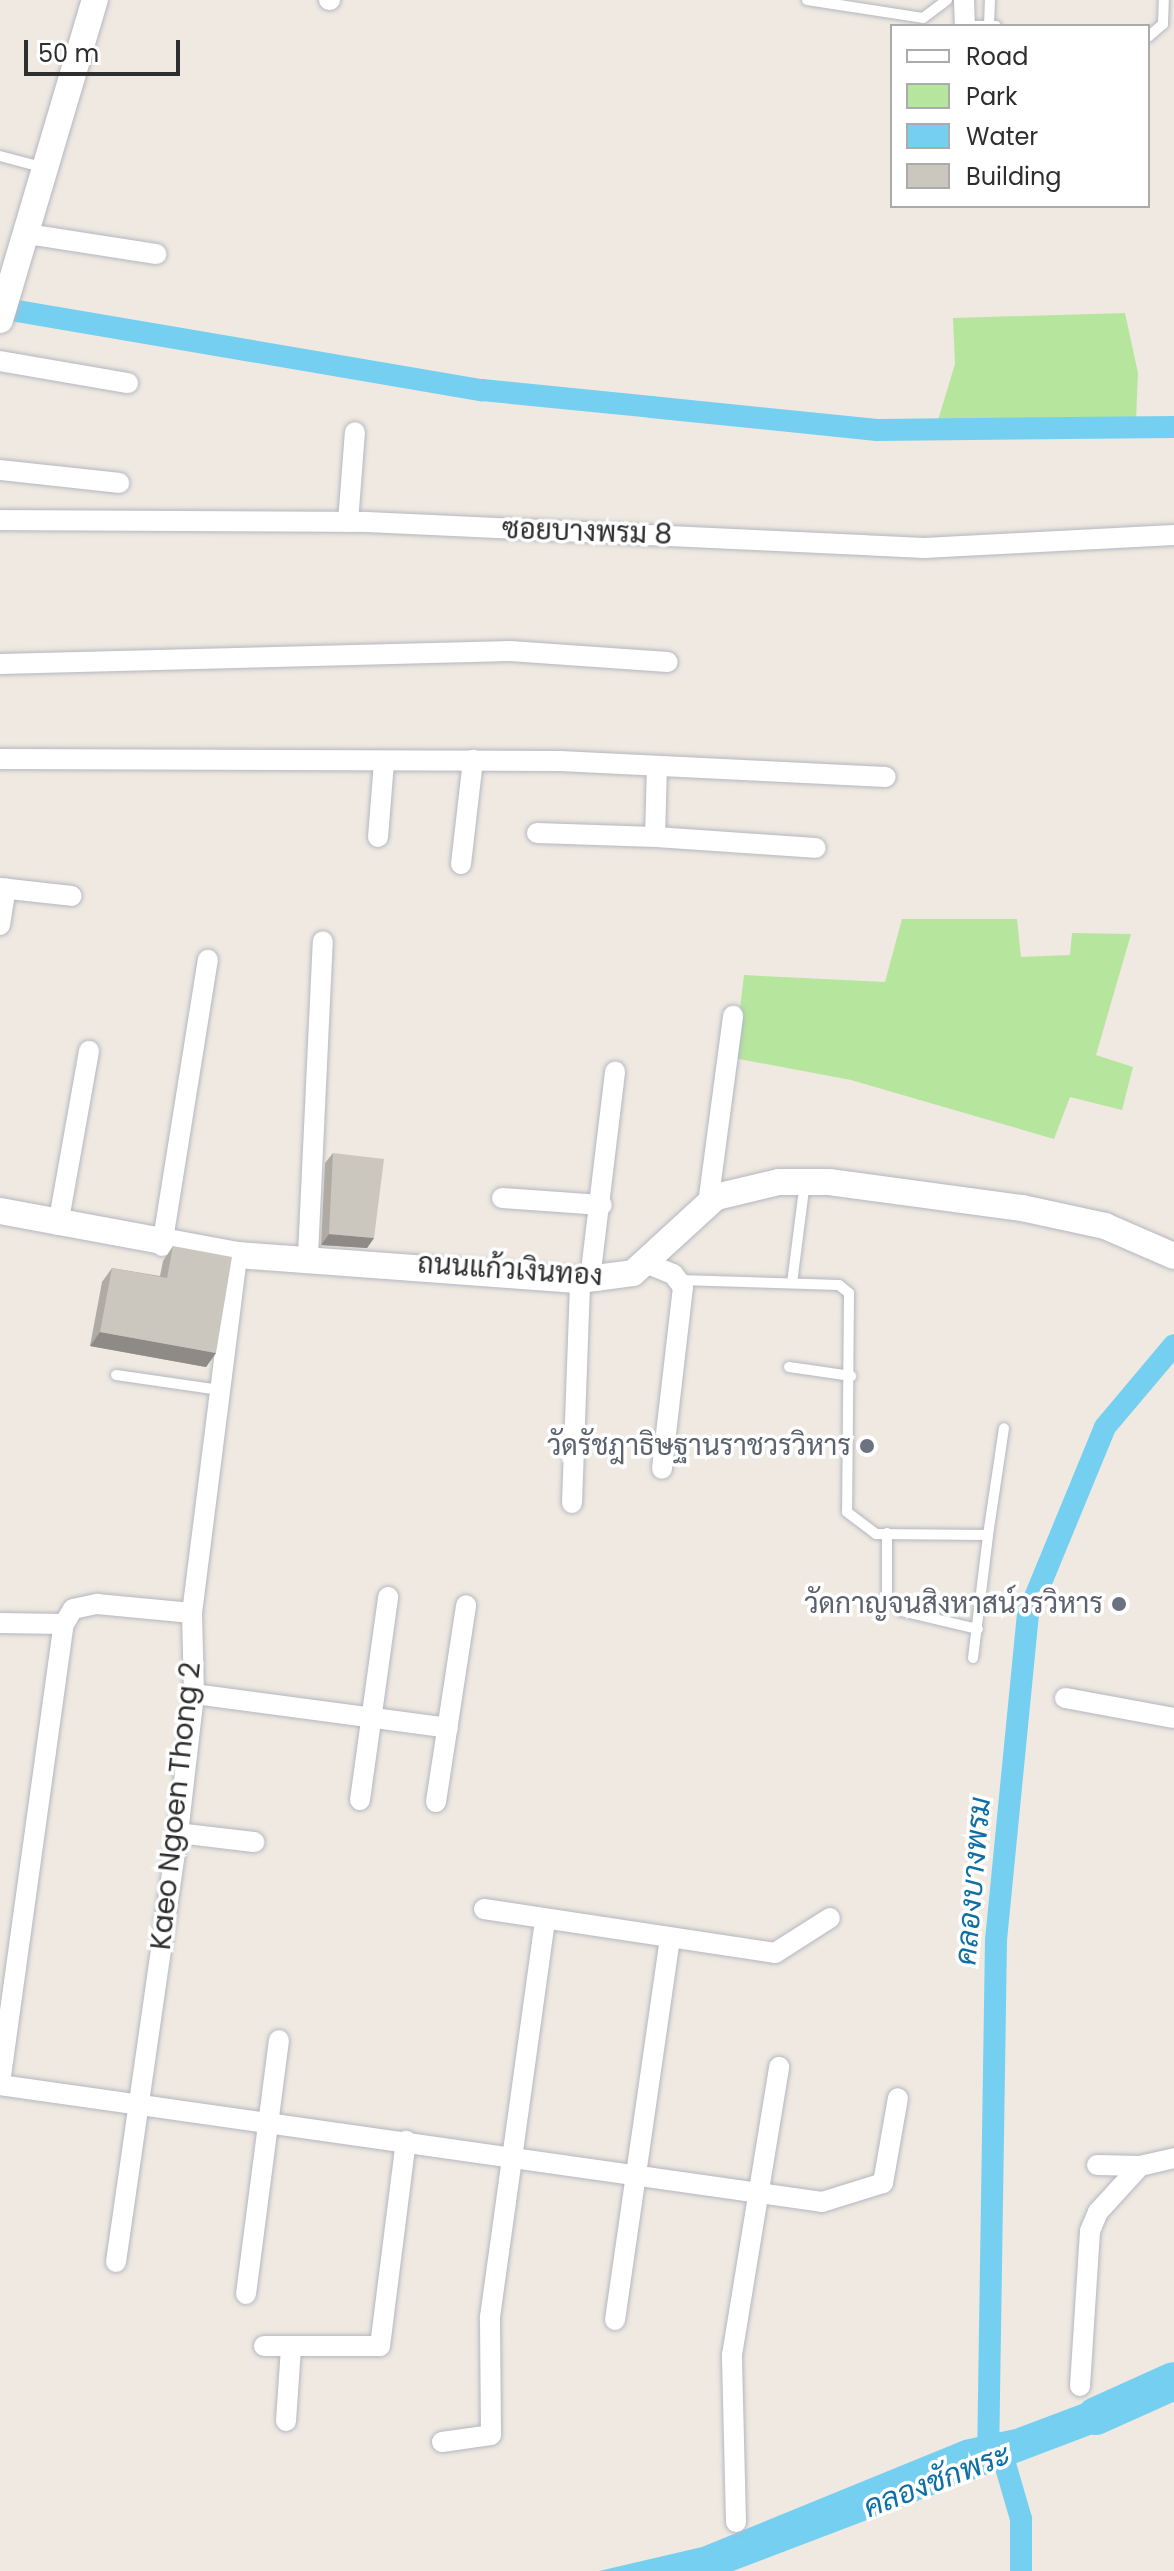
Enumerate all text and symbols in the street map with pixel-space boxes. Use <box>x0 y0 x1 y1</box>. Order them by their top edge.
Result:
scale bar <box>28 24 184 74</box>
legend <box>890 24 1150 208</box>
text: 50 m <box>38 37 99 70</box>
text: Road <box>966 40 1028 73</box>
text: Park <box>966 80 1017 113</box>
text: Water <box>966 120 1038 153</box>
text: Building <box>966 160 1062 193</box>
street label: ซอยบางพรม 8 <box>501 512 673 552</box>
street label: ถนนแก้วเงินทอง <box>416 1247 604 1293</box>
place label: วัดรัชฎาธิษฐานราชวรวิหาร <box>547 1429 851 1463</box>
marker: วัดรัชฎาธิษฐานราชวรวิหาร <box>858 1437 876 1455</box>
place label: วัดกาญจนสิงหาสน์วรวิหาร <box>804 1587 1103 1621</box>
marker: วัดกาญจนสิงหาสน์วรวิหาร <box>1110 1595 1128 1613</box>
street label: Kaeo Ngoen Thong 2 <box>144 1660 208 1952</box>
water label: คลองบางพรม <box>948 1795 998 1967</box>
water label: คลองชักพระ <box>859 2437 1015 2525</box>

